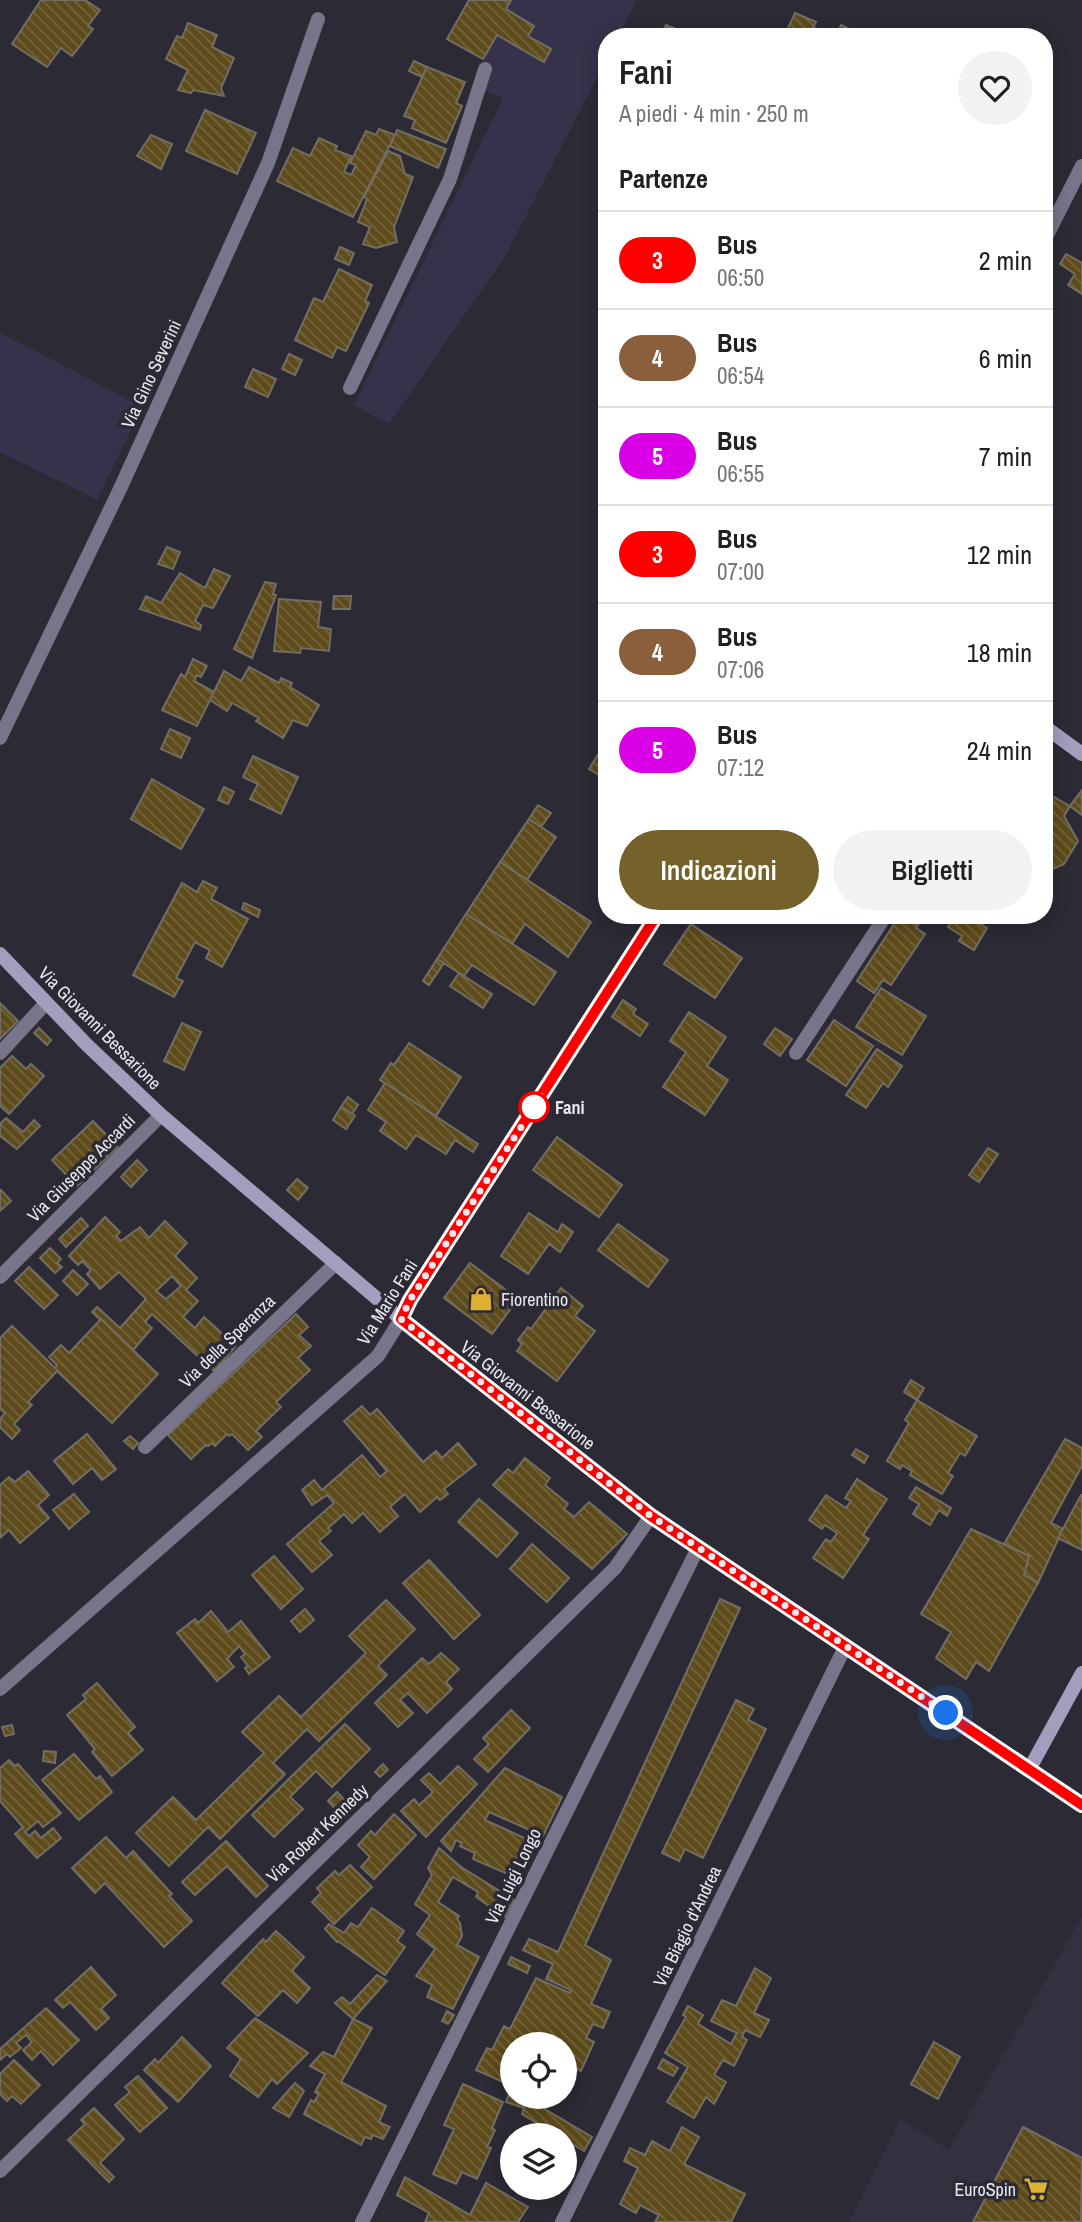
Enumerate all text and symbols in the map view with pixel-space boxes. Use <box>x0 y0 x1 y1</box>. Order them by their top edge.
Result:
text: Fani <box>619 50 673 94</box>
button: heart <box>958 51 1032 125</box>
text: A piedi · 4 min · 250 m <box>619 98 809 129</box>
text: Partenze <box>619 161 708 196</box>
text: Bus <box>717 227 757 262</box>
text: 2 min <box>979 243 1032 278</box>
text: 3 <box>652 244 663 276</box>
text: 06:50 <box>717 262 764 293</box>
street label: Via Gino Severini <box>115 316 187 432</box>
text: Bus <box>717 325 757 360</box>
text: 6 min <box>979 341 1032 376</box>
text: 4 <box>652 342 663 374</box>
text: 06:54 <box>717 360 764 391</box>
text: Bus <box>717 423 757 458</box>
text: 7 min <box>979 439 1032 474</box>
text: 5 <box>652 440 663 472</box>
text: 06:55 <box>717 458 764 489</box>
text: Bus <box>717 521 757 556</box>
text: 12 min <box>967 537 1032 572</box>
text: 3 <box>652 538 663 570</box>
text: 07:00 <box>717 556 764 587</box>
text: Bus <box>717 619 757 654</box>
text: 18 min <box>967 635 1032 670</box>
text: 4 <box>652 636 663 668</box>
text: 07:06 <box>717 654 764 685</box>
text: Bus <box>717 717 757 752</box>
text: 24 min <box>967 733 1032 768</box>
text: 5 <box>652 734 663 766</box>
text: 07:12 <box>717 752 764 783</box>
button: Indicazioni <box>619 830 819 910</box>
button: Biglietti <box>833 830 1032 910</box>
street label: Via Giovanni Bessarione <box>33 961 167 1095</box>
marker: Fani <box>519 1092 549 1122</box>
place label: Fani <box>555 1095 585 1120</box>
street label: Via Giuseppe Accardi <box>21 1108 141 1228</box>
street label: Via Mario Fani <box>351 1254 423 1350</box>
shop icon: Fiorentino <box>467 1285 495 1313</box>
place label: Fiorentino <box>501 1287 568 1312</box>
street label: Via della Speranza <box>174 1289 280 1393</box>
street label: Via Giovanni Bessarione <box>455 1334 601 1456</box>
your location <box>928 1695 963 1730</box>
street label: Via Robert Kennedy <box>261 1777 374 1888</box>
street label: Via Luigi Longo <box>479 1824 547 1928</box>
street label: Via Biagio d'Andrea <box>647 1861 727 1991</box>
map controls <box>500 2032 577 2200</box>
button: locate <box>500 2032 577 2109</box>
button: layers <box>500 2123 577 2200</box>
supermarket icon: EuroSpin <box>1022 2175 1050 2203</box>
place label: EuroSpin <box>954 2177 1016 2202</box>

